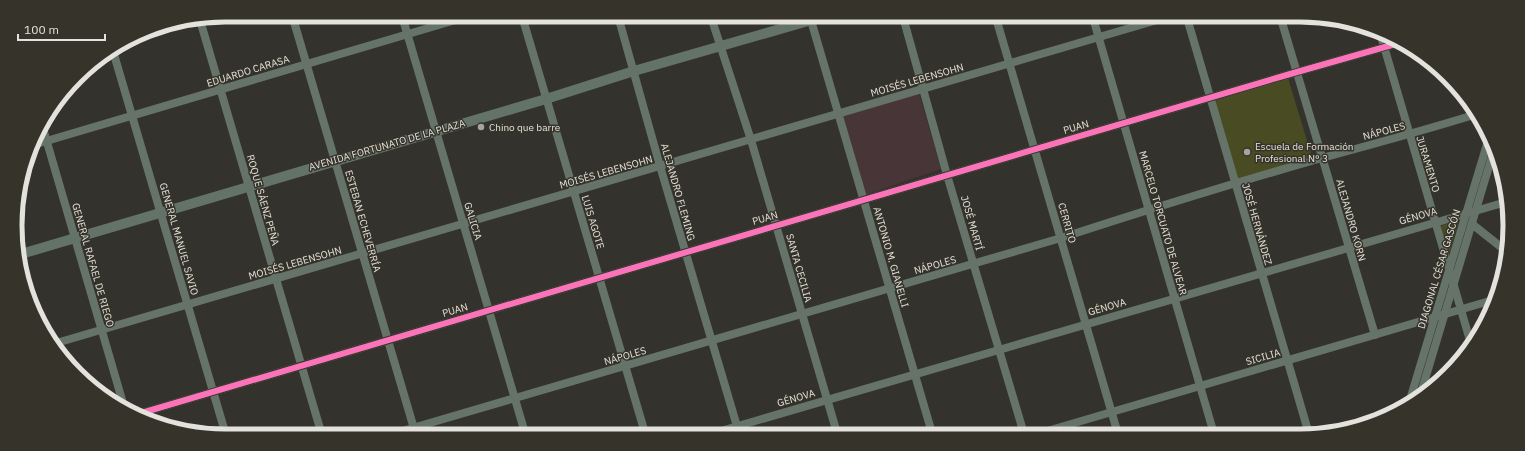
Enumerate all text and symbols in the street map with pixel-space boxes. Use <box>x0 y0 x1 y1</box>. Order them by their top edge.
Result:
scale bar <box>18 16 105 42</box>
text: 100 m <box>24 22 59 37</box>
street label: EDUARDO CARASA <box>205 52 291 90</box>
street label: MOISÉS LEBENSOHN <box>869 60 965 100</box>
street label: AVENIDA FORTUNATO DE LA PLAZA <box>307 116 467 174</box>
street label: PUAN <box>1062 117 1090 137</box>
street label: NÁPOLES <box>1361 119 1407 143</box>
place label: Chino que barre <box>489 121 561 134</box>
marker: Chino que barre <box>476 122 486 132</box>
street label: JURAMENTO <box>1413 134 1443 194</box>
place label: Escuela de Formación Profesional N° 3 <box>1255 140 1353 165</box>
street label: ALEJANDRO FLEMING <box>658 142 698 242</box>
marker: Escuela de Formación Profesional N° 3 <box>1242 147 1252 157</box>
street label: MARCELO TORCUATO DE ALVEAR <box>1136 149 1190 297</box>
street label: MOISÉS LEBENSOHN <box>558 152 654 192</box>
street label: ROQUE SÁENZ PEÑA <box>244 153 282 248</box>
street label: ESTEBAN ECHEVERRÍA <box>342 169 384 274</box>
street label: ALEJANDRO KORN <box>1333 177 1369 263</box>
street label: GENERAL MANUEL SAVIO <box>157 181 201 297</box>
street label: JOSÉ HERNÁNDEZ <box>1239 182 1275 267</box>
street label: LUIS AGOTE <box>579 194 607 251</box>
street label: JOSÉ MARTÍ <box>958 194 986 252</box>
street label: GALICIA <box>461 200 485 242</box>
street label: GENERAL RAFAEL DE RIEGO <box>69 201 117 329</box>
street label: CERRITO <box>1055 201 1079 245</box>
street label: GÉNOVA <box>1398 204 1439 228</box>
street label: ANTONIO M. GIANELLI <box>870 205 912 309</box>
street label: PUAN <box>751 208 779 228</box>
street label: DIAGONAL CÉSAR GASCÓN <box>1415 208 1463 330</box>
street label: SANTA CECILIA <box>783 232 815 304</box>
street label: MOISÉS LEBENSOHN <box>247 243 343 283</box>
street label: NÁPOLES <box>912 253 958 277</box>
street label: GÉNOVA <box>1087 295 1128 319</box>
street label: PUAN <box>441 300 469 320</box>
street label: NÁPOLES <box>602 344 648 368</box>
street label: SICILIA <box>1244 346 1282 368</box>
street label: GÉNOVA <box>776 386 817 410</box>

